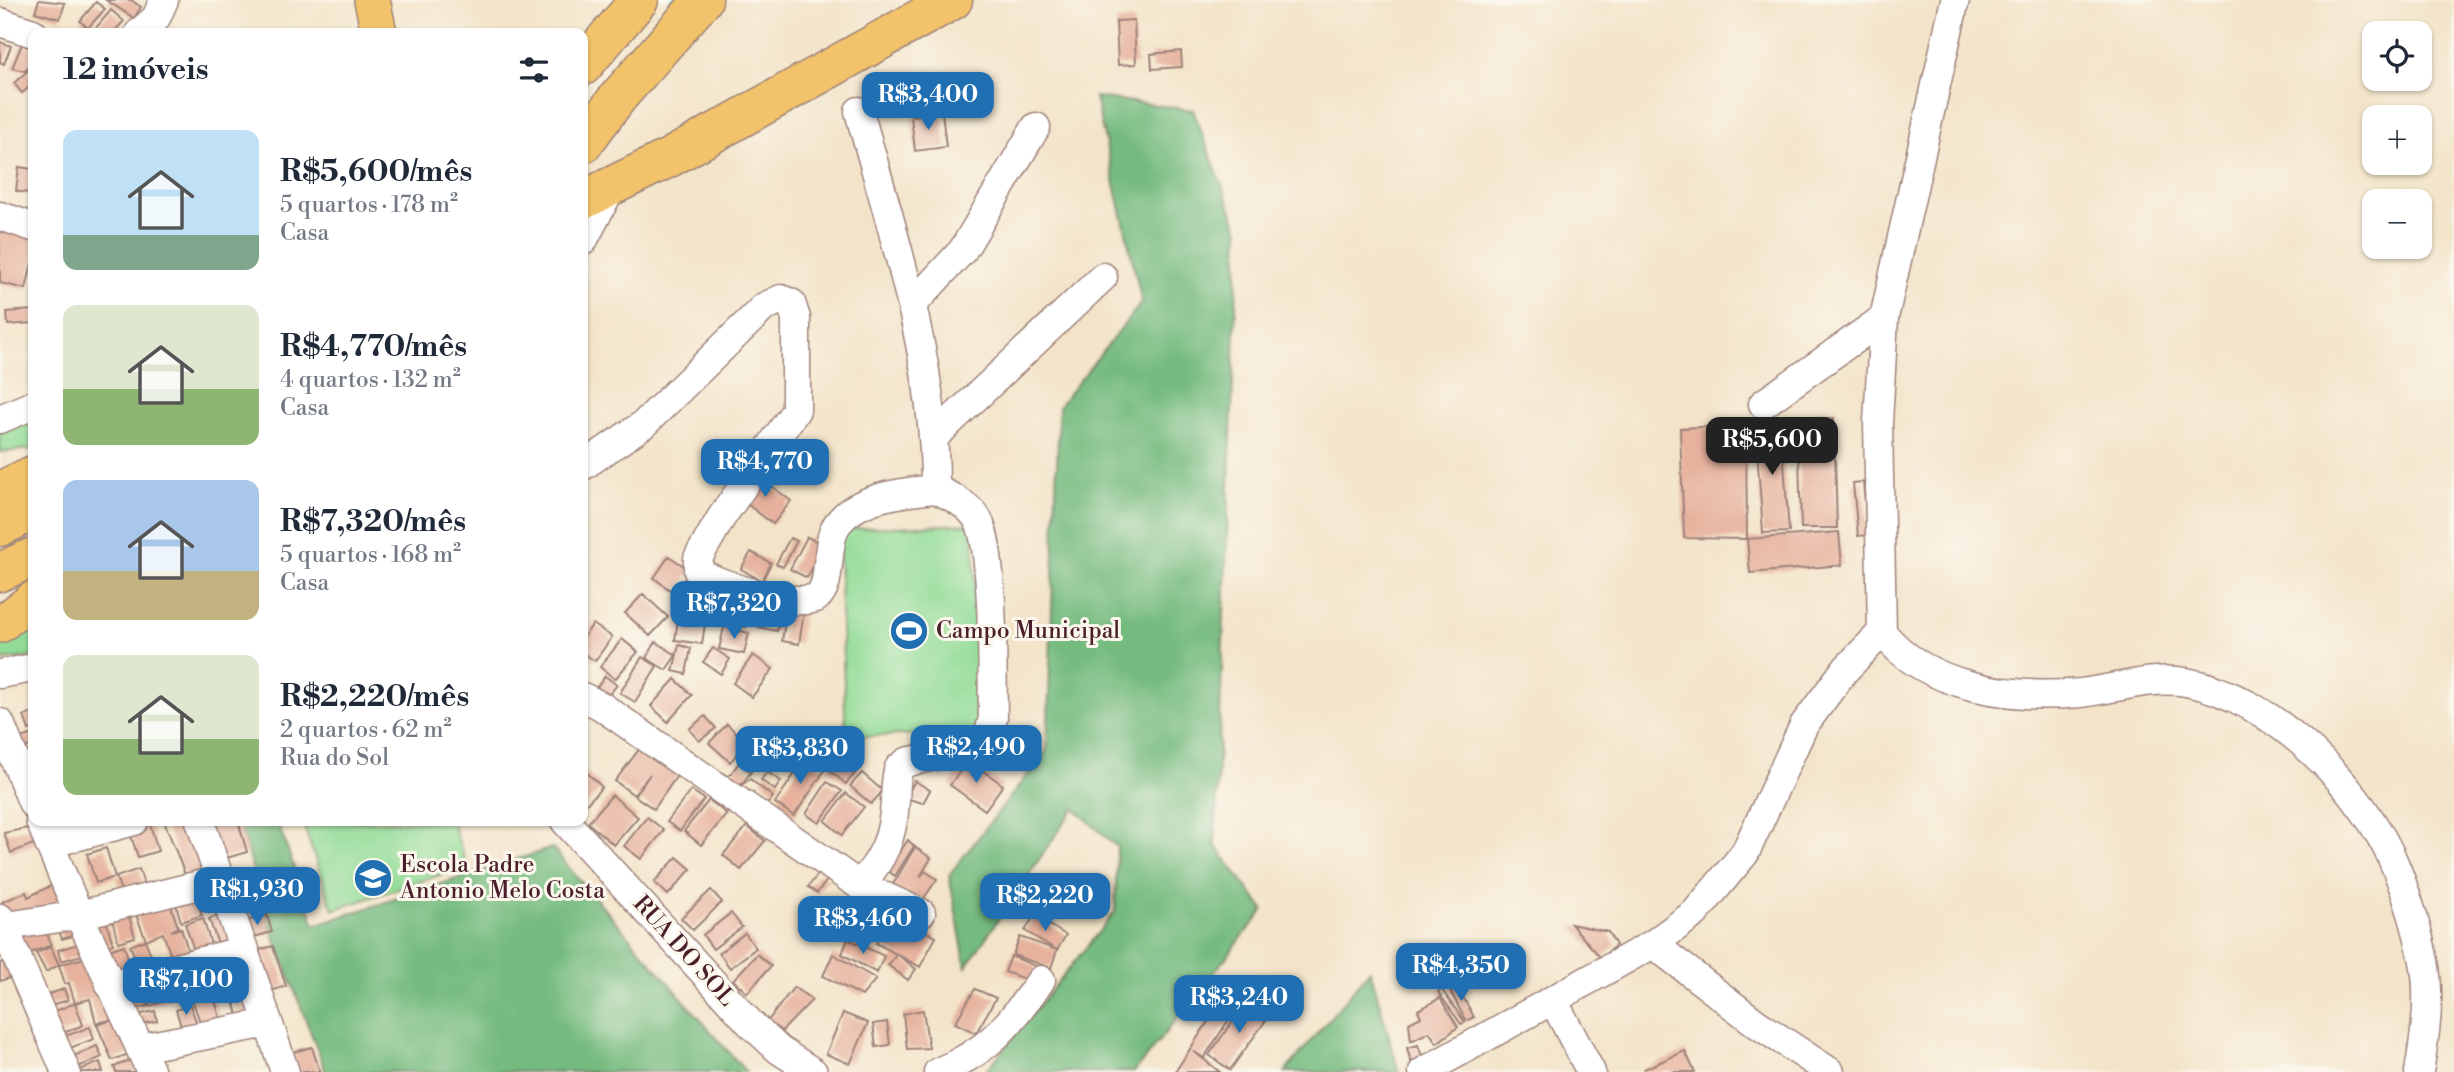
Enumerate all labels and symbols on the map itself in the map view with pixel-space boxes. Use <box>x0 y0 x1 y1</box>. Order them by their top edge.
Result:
pin: R$3,400 <box>863 72 993 132</box>
pin: R$5,600 <box>1707 418 1837 477</box>
pin: R$4,770 <box>700 440 830 499</box>
pin: R$7,320 <box>669 582 799 641</box>
sports icon: Campo Municipal <box>888 610 930 652</box>
place label: Campo Municipal <box>936 617 1120 645</box>
pin: R$3,830 <box>735 726 865 786</box>
pin: R$2,490 <box>911 726 1041 785</box>
place label: Escola Padre Antonio Melo Costa <box>399 851 605 905</box>
school or university icon: Escola Padre Antonio Melo Costa <box>352 857 394 899</box>
pin: R$1,930 <box>192 867 322 927</box>
pin: R$2,220 <box>980 874 1110 933</box>
street label: RUA DO SOL <box>627 890 741 1012</box>
pin: R$3,460 <box>798 897 928 956</box>
pin: R$4,350 <box>1396 944 1526 1003</box>
pin: R$7,100 <box>121 958 251 1017</box>
pin: R$3,240 <box>1174 976 1304 1035</box>

